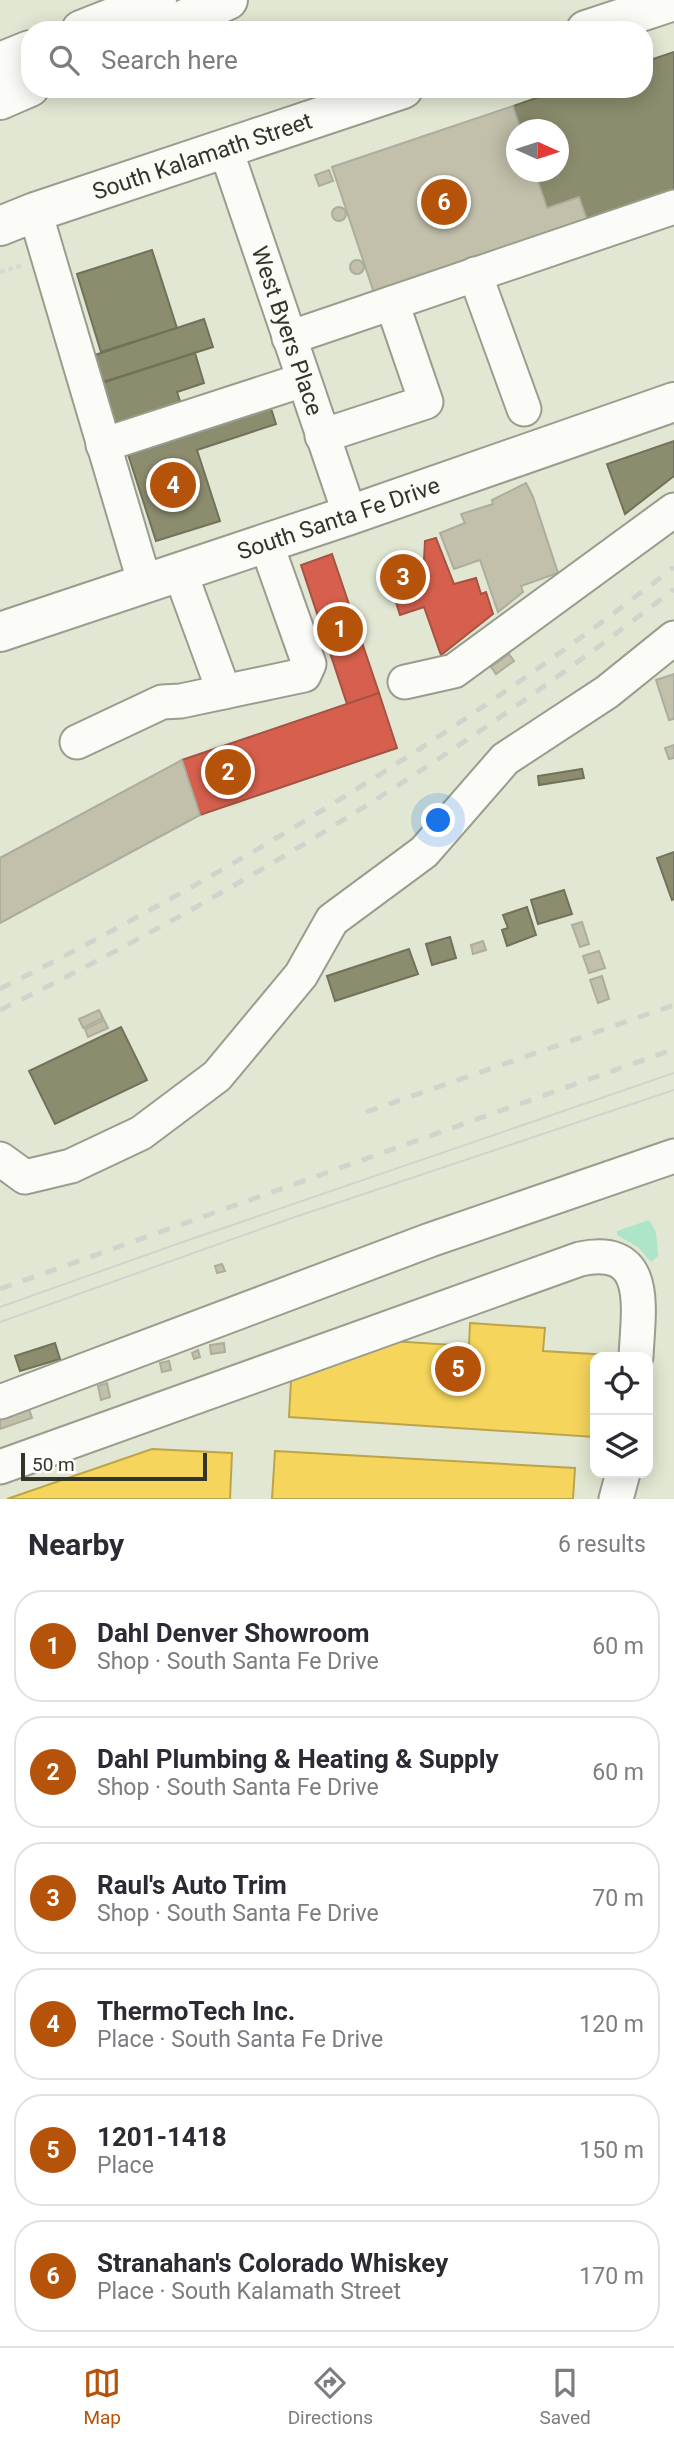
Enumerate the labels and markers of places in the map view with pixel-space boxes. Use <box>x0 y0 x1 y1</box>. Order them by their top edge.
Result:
pin: 6 <box>421 176 467 228</box>
pin: 4 <box>150 459 196 511</box>
pin: 3 <box>380 551 426 603</box>
pin: 1 <box>317 603 363 655</box>
pin: 2 <box>205 746 251 798</box>
pin: 5 <box>435 1343 481 1395</box>

